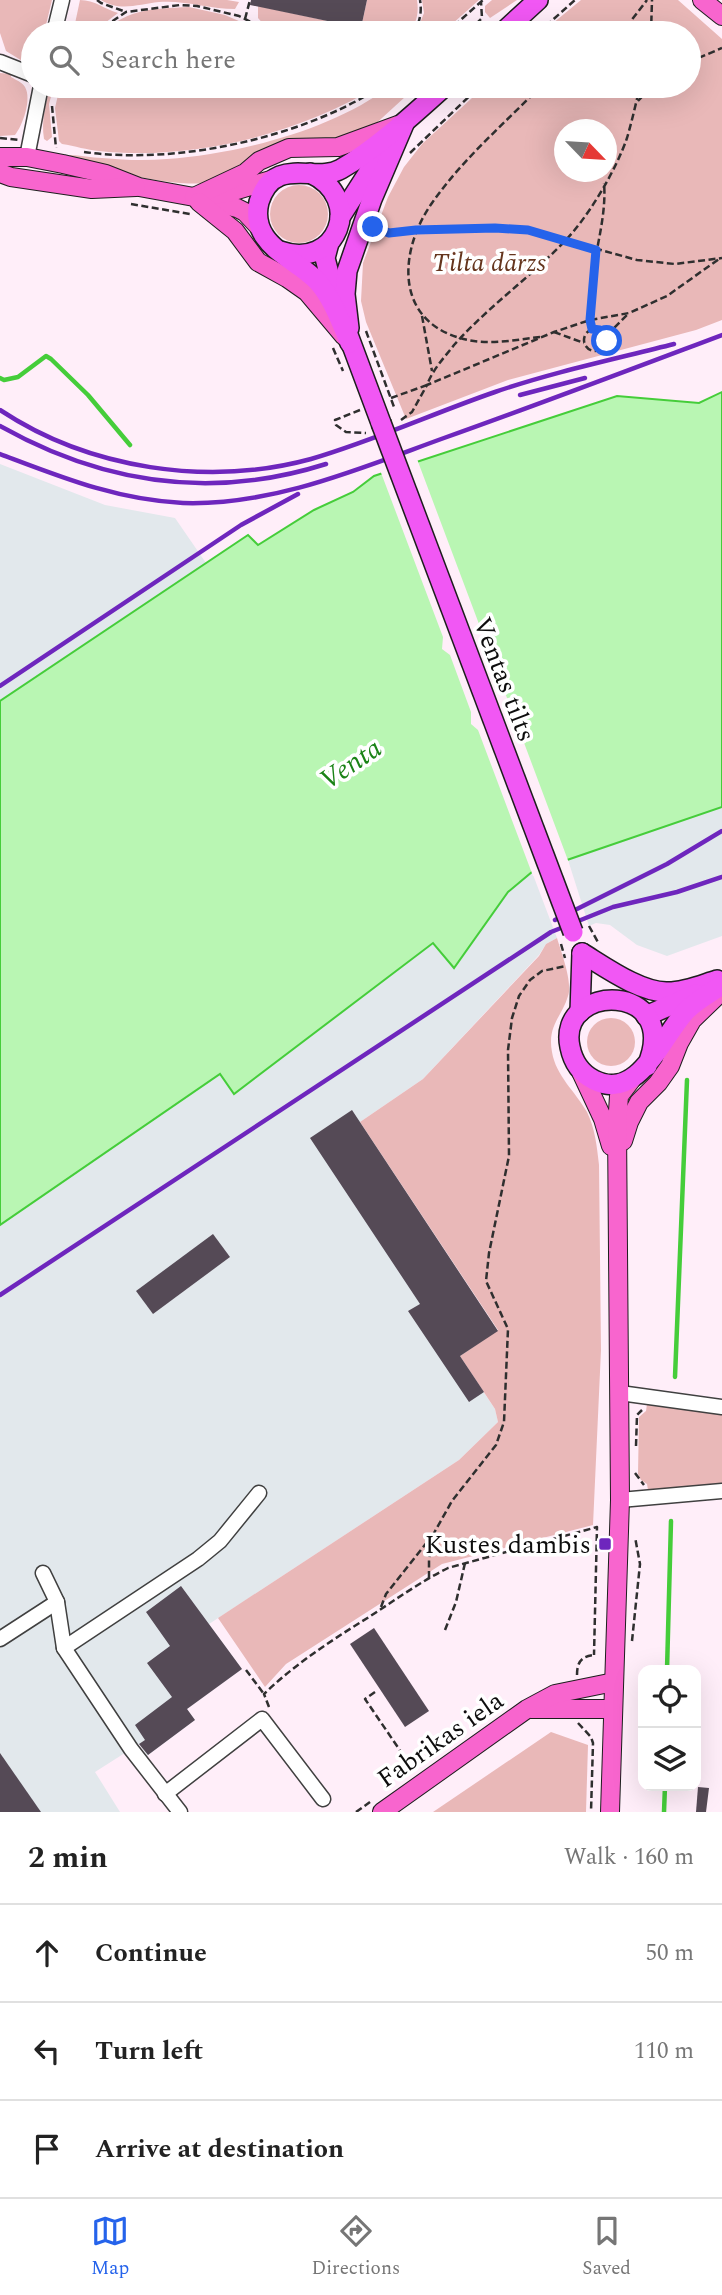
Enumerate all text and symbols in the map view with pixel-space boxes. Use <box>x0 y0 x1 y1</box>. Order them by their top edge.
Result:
search box <box>21 21 701 98</box>
text: Search here <box>101 40 236 80</box>
icon: search <box>45 41 83 79</box>
north arrow <box>554 119 617 182</box>
route end <box>357 211 388 242</box>
park label: Tilta dārzs <box>432 243 546 283</box>
route start <box>591 325 622 356</box>
street label: Ventas tilts <box>462 611 546 748</box>
water label: Venta <box>311 728 391 801</box>
place label: Kustes dambis <box>425 1525 591 1565</box>
marker: Kustes dambis <box>597 1536 613 1552</box>
map controls <box>638 1665 701 1791</box>
button: locate <box>638 1665 701 1728</box>
street label: Fabrikas iela <box>369 1681 512 1798</box>
button: layers <box>638 1728 701 1791</box>
text: 2 min <box>28 1835 108 1881</box>
text: Walk · 160 m <box>564 1840 694 1875</box>
text: Continue <box>95 1933 207 1973</box>
icon: ahead <box>28 1934 66 1972</box>
text: 50 m <box>645 1936 694 1971</box>
text: Turn left <box>95 2031 203 2071</box>
icon: left <box>28 2032 66 2070</box>
text: 110 m <box>634 2034 694 2069</box>
text: Arrive at destination <box>95 2129 344 2169</box>
icon: arrive <box>28 2130 66 2168</box>
tab: Map <box>91 2212 129 2283</box>
tab: Directions <box>311 2212 400 2283</box>
tab: Saved <box>582 2212 631 2283</box>

